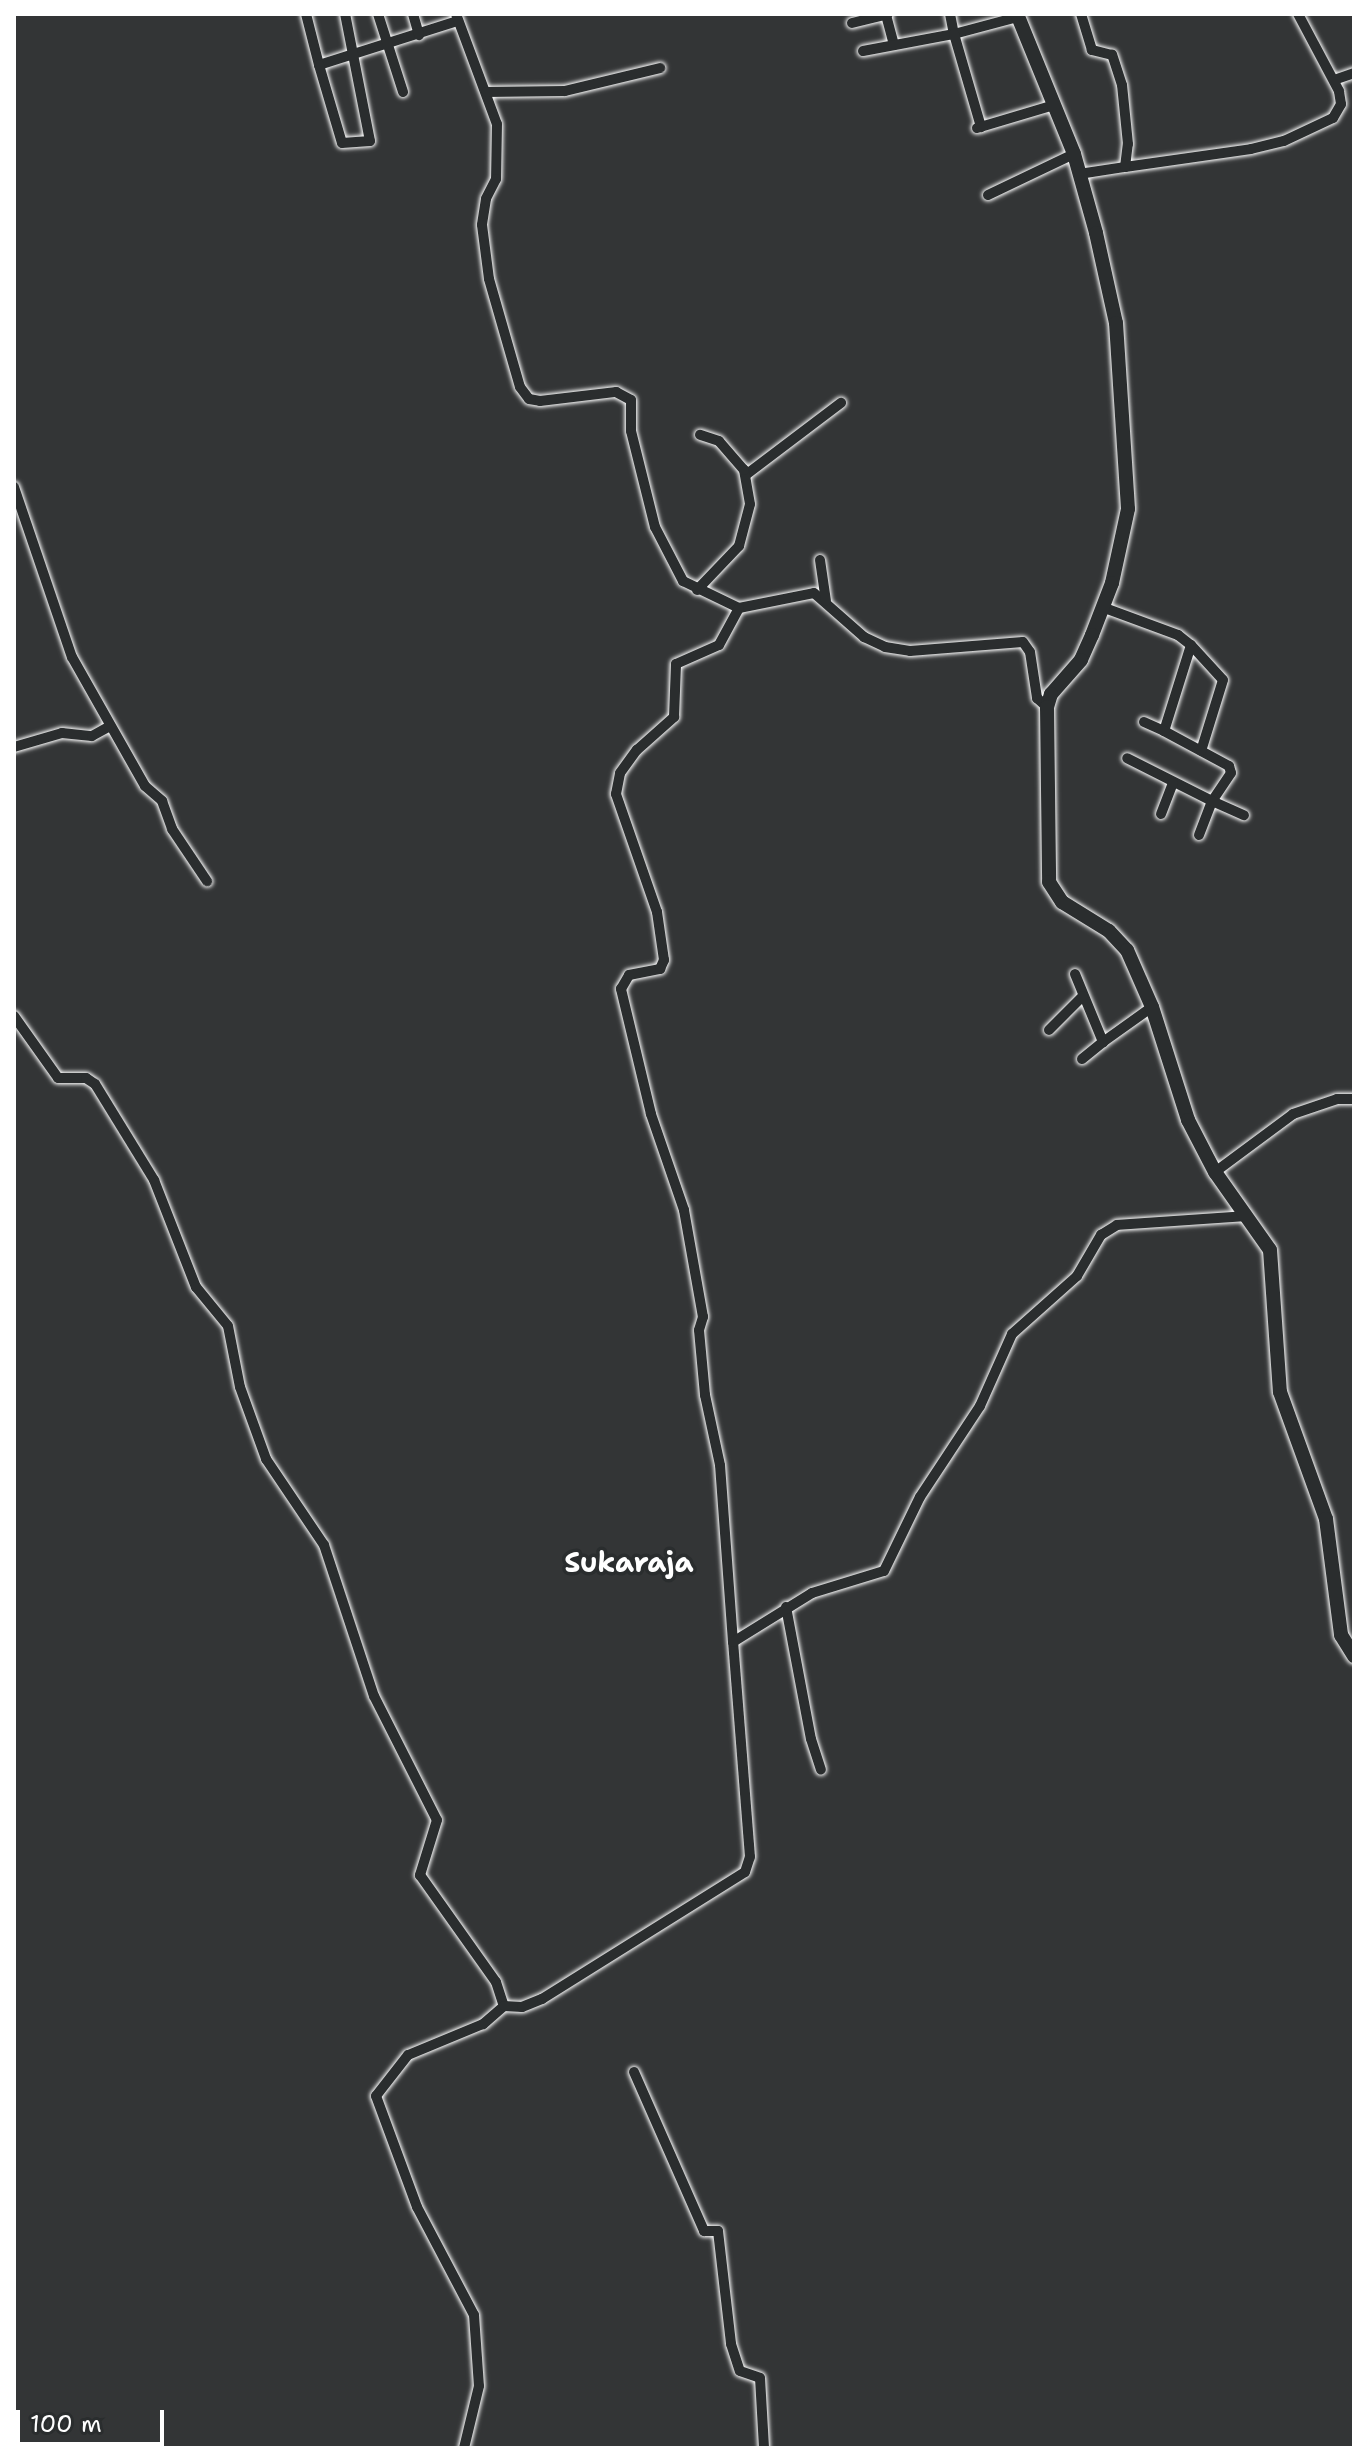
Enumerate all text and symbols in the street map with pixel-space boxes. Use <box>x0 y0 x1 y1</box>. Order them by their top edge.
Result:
district label: Sukaraja <box>564 1545 694 1579</box>
scale bar <box>20 2394 168 2444</box>
text: 100 m <box>30 2408 102 2440</box>

